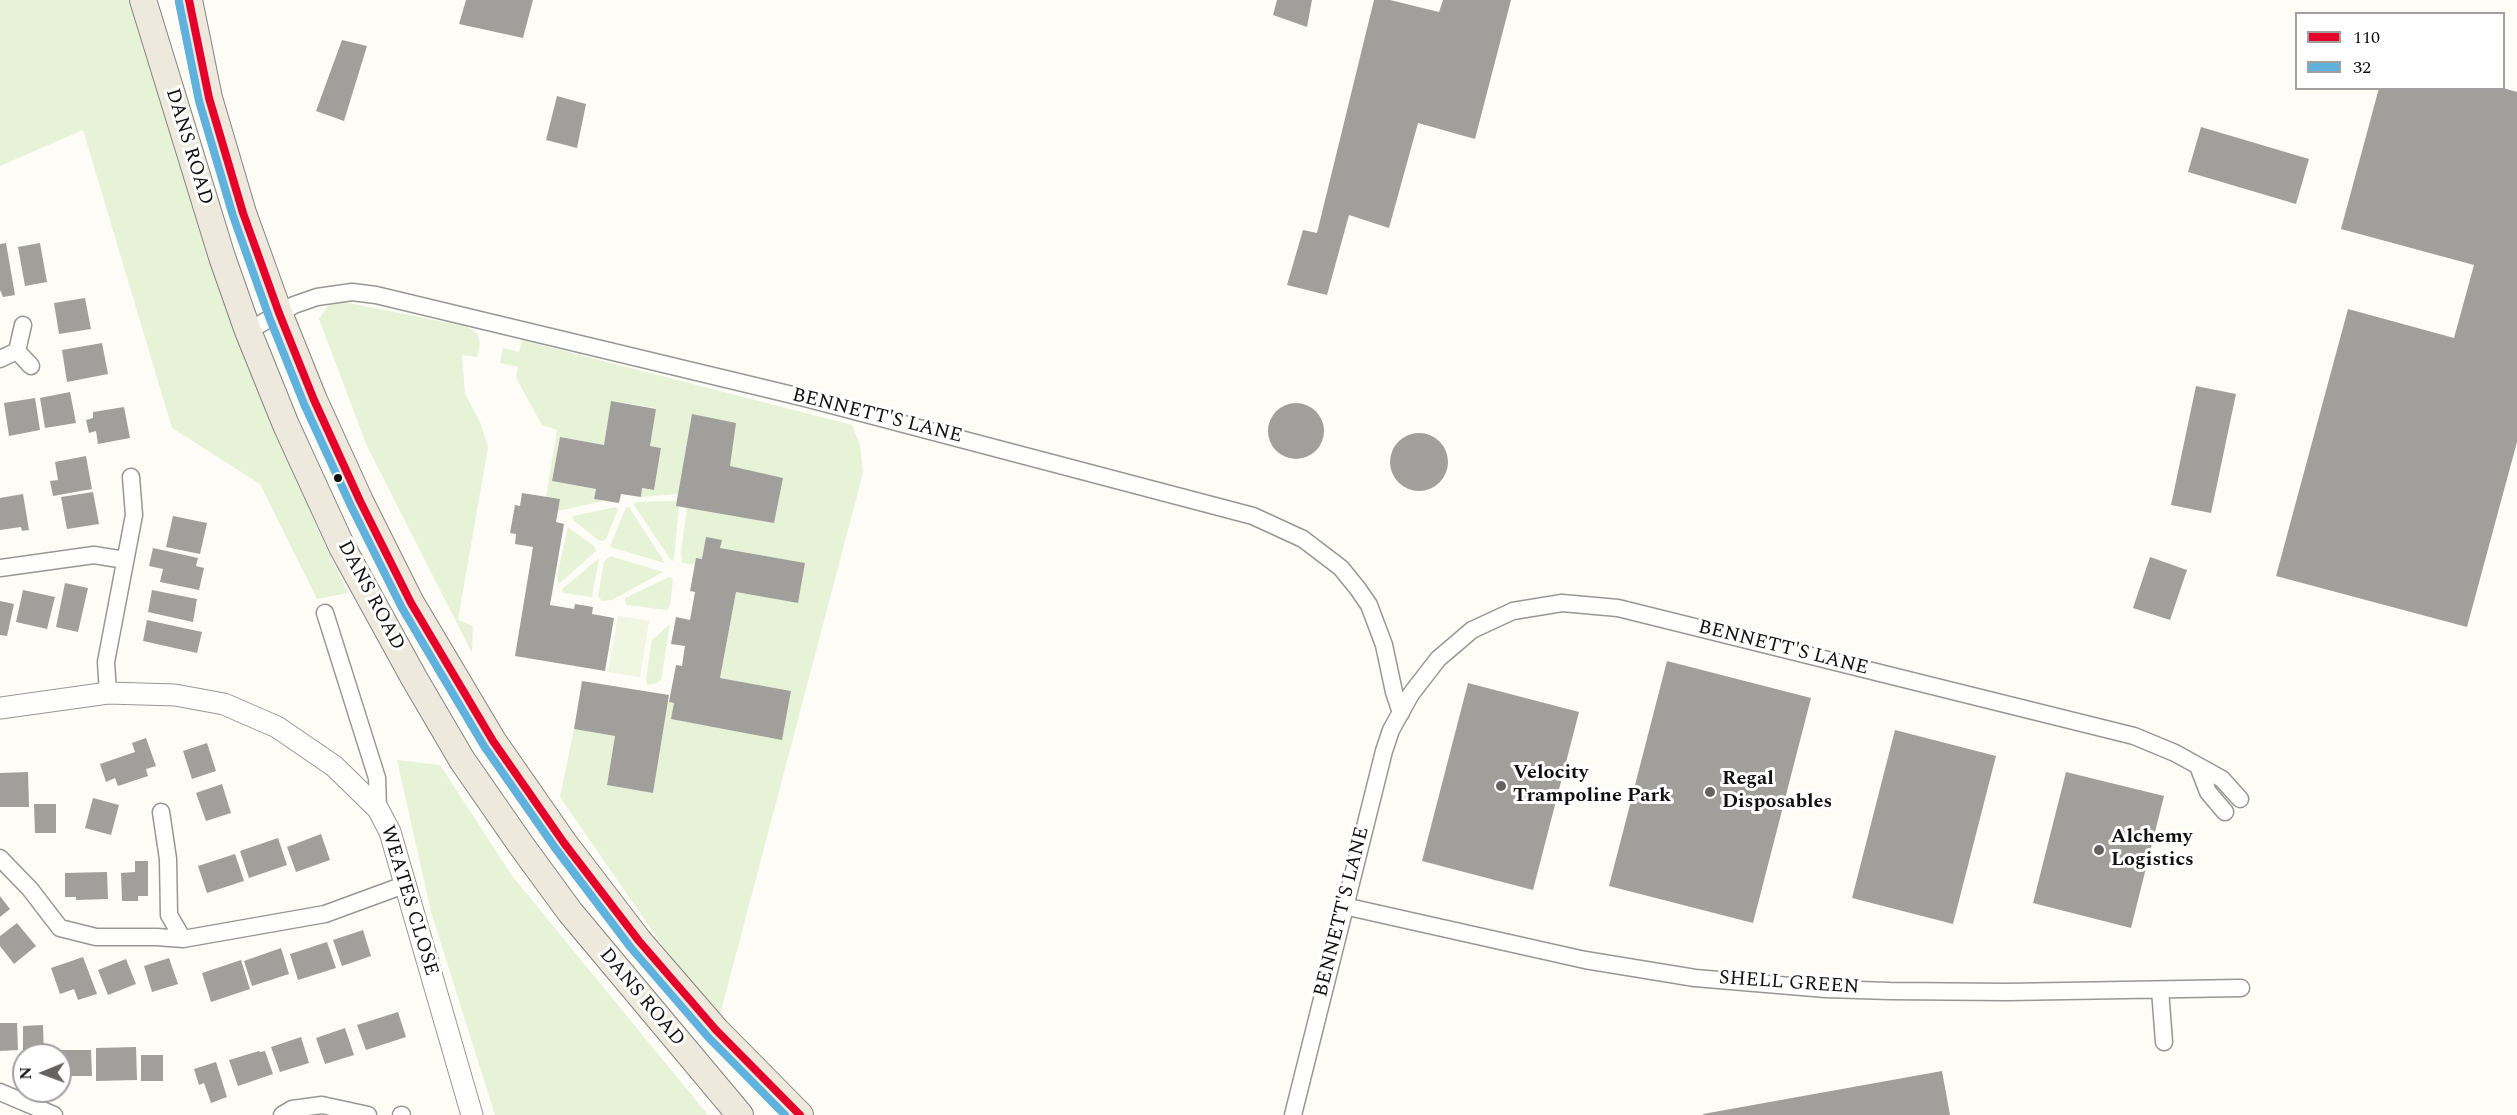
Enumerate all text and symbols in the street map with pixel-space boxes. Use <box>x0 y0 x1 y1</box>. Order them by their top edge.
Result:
legend <box>2295 12 2505 90</box>
text: 110 <box>2353 24 2380 51</box>
text: 32 <box>2353 54 2371 81</box>
street label: DANS ROAD <box>159 86 217 208</box>
street label: BENNETT'S LANE <box>789 384 965 450</box>
unlabelled marker <box>332 472 344 484</box>
street label: DANS ROAD <box>331 537 409 655</box>
street label: BENNETT'S LANE <box>1695 616 1871 682</box>
place label: Velocity Trampoline Park <box>1513 762 1671 809</box>
place label: Regal Disposables <box>1722 768 1832 815</box>
marker: Velocity Trampoline Park <box>1494 779 1508 793</box>
marker: Regal Disposables <box>1703 785 1717 799</box>
street label: WEATES CLOSE <box>374 823 442 979</box>
street label: BENNETT'S LANE <box>1310 824 1376 1000</box>
place label: Alchemy Logistics <box>2111 826 2194 873</box>
marker: Alchemy Logistics <box>2092 843 2106 857</box>
street label: DANS ROAD <box>593 944 689 1052</box>
street label: SHELL GREEN <box>1718 967 1860 1001</box>
north arrow <box>12 1043 72 1103</box>
text: N <box>14 1067 38 1080</box>

